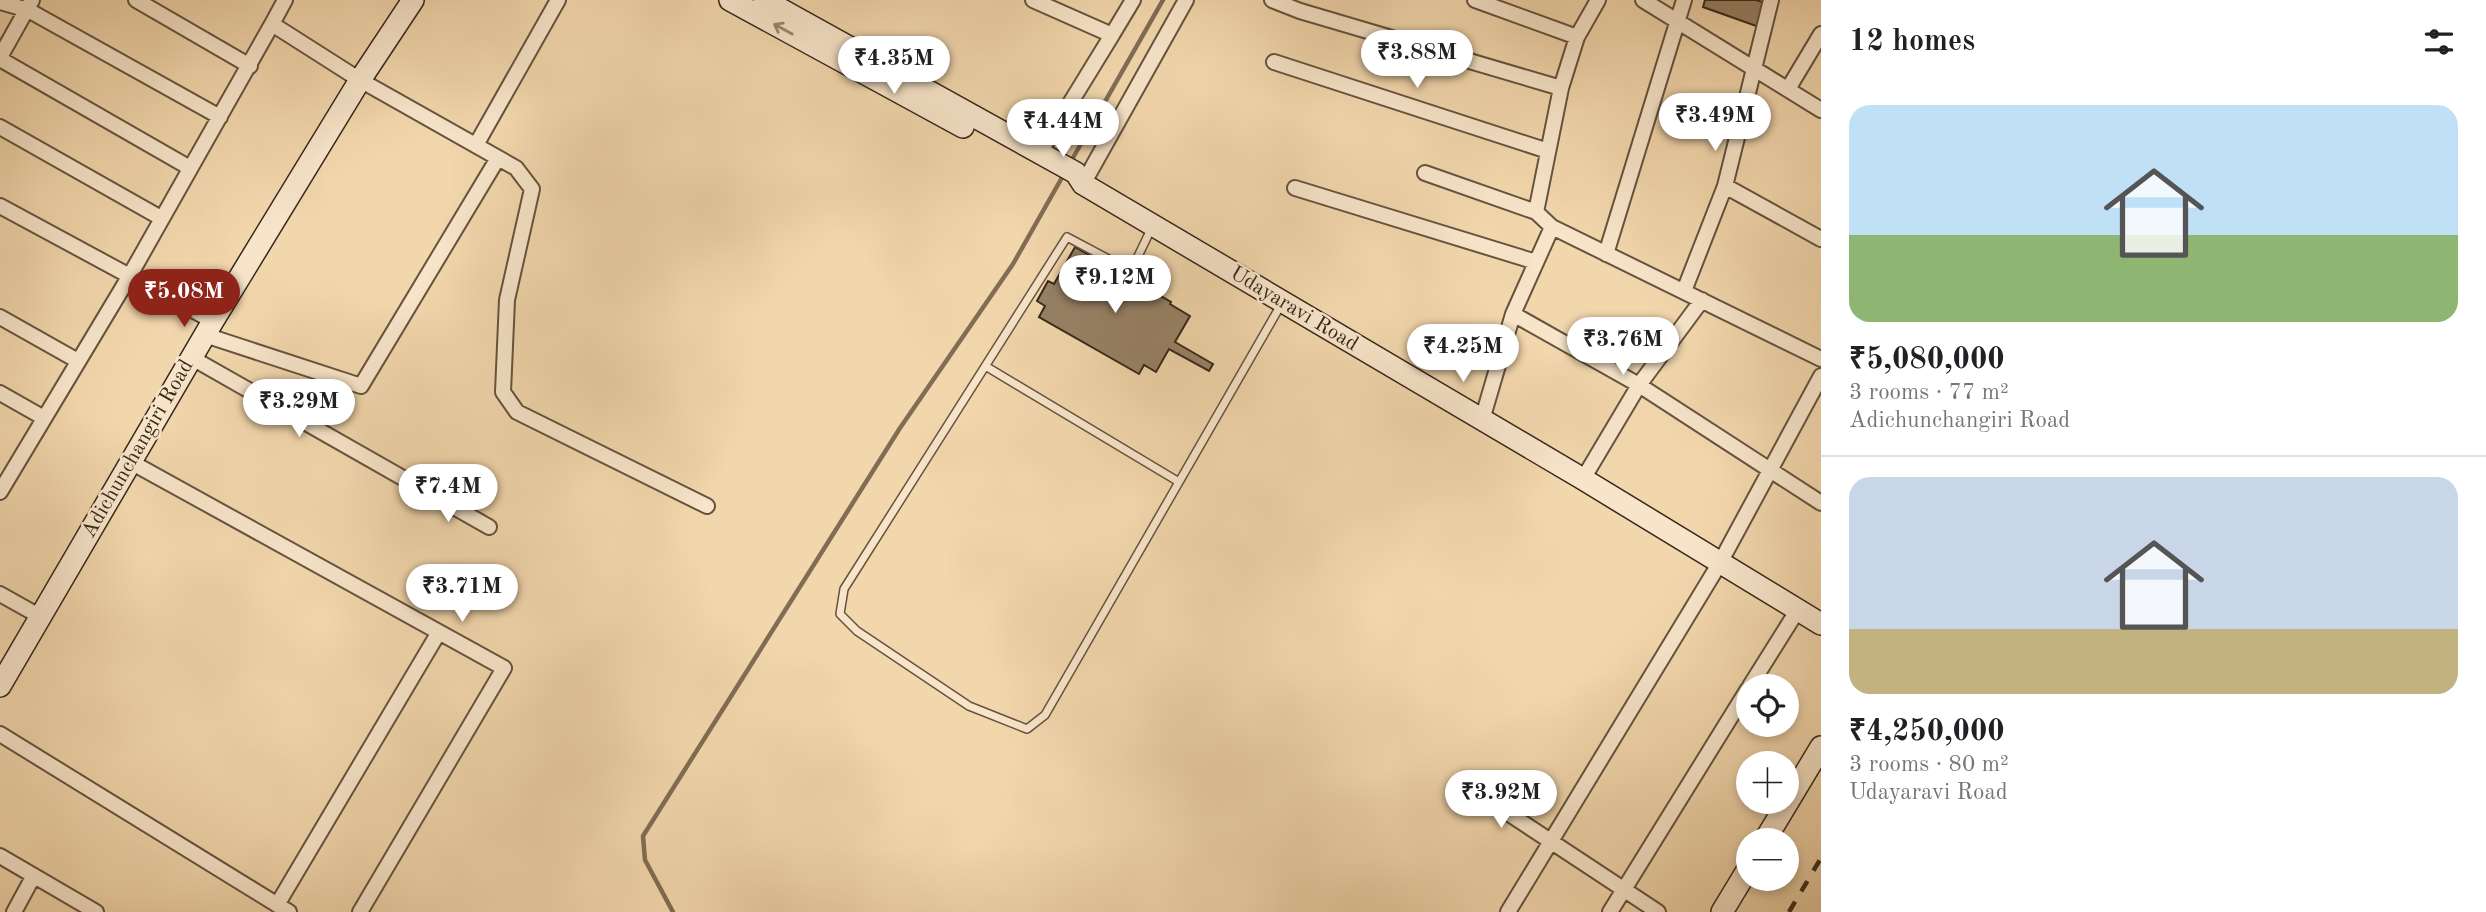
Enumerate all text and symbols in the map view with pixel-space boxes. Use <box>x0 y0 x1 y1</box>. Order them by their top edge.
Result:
one-way arrow <box>774 22 794 36</box>
icon: filters <box>2420 23 2458 61</box>
text: 12 homes <box>1849 27 1975 57</box>
pin: ₹3.88M <box>1360 31 1474 90</box>
pin: ₹4.35M <box>837 36 951 96</box>
text: ₹3.88M <box>1377 41 1457 64</box>
text: ₹4.35M <box>854 47 934 70</box>
pin: ₹3.49M <box>1658 94 1772 153</box>
pin: ₹4.44M <box>1006 100 1120 159</box>
text: ₹3.49M <box>1675 104 1755 127</box>
text: ₹4.44M <box>1023 110 1103 133</box>
icon: home <box>2091 150 2217 276</box>
pin: ₹9.12M <box>1058 256 1172 315</box>
street label: Udayaravi Road <box>1226 263 1362 355</box>
text: ₹9.12M <box>1075 266 1155 289</box>
pin: ₹5.08M <box>127 270 241 329</box>
text: ₹5.08M <box>144 280 224 303</box>
pin: ₹3.76M <box>1566 318 1680 377</box>
pin: ₹4.25M <box>1406 324 1520 384</box>
text: ₹3.76M <box>1583 328 1663 351</box>
text: ₹4.25M <box>1423 335 1503 358</box>
text: ₹5,080,000 <box>1849 345 2005 375</box>
street label: Adichunchangiri Road <box>78 356 198 542</box>
pin: ₹3.29M <box>242 380 356 439</box>
text: 3 rooms · 77 m² <box>1849 381 2009 404</box>
text: ₹3.29M <box>259 390 339 413</box>
text: Adichunchangiri Road <box>1849 409 2070 432</box>
pin: ₹7.4M <box>399 464 497 524</box>
text: ₹7.4M <box>415 475 481 498</box>
icon: home <box>2091 522 2217 648</box>
pin: ₹3.71M <box>405 564 519 624</box>
text: ₹3.71M <box>422 575 502 598</box>
map controls <box>1736 674 1799 891</box>
button: locate <box>1736 674 1799 737</box>
text: ₹4,250,000 <box>1849 717 2005 747</box>
button: + <box>1736 751 1799 814</box>
text: 3 rooms · 80 m² <box>1849 753 2009 776</box>
pin: ₹3.92M <box>1444 770 1558 830</box>
text: ₹3.92M <box>1461 781 1541 804</box>
text: Udayaravi Road <box>1849 781 2008 804</box>
button: − <box>1736 828 1799 891</box>

